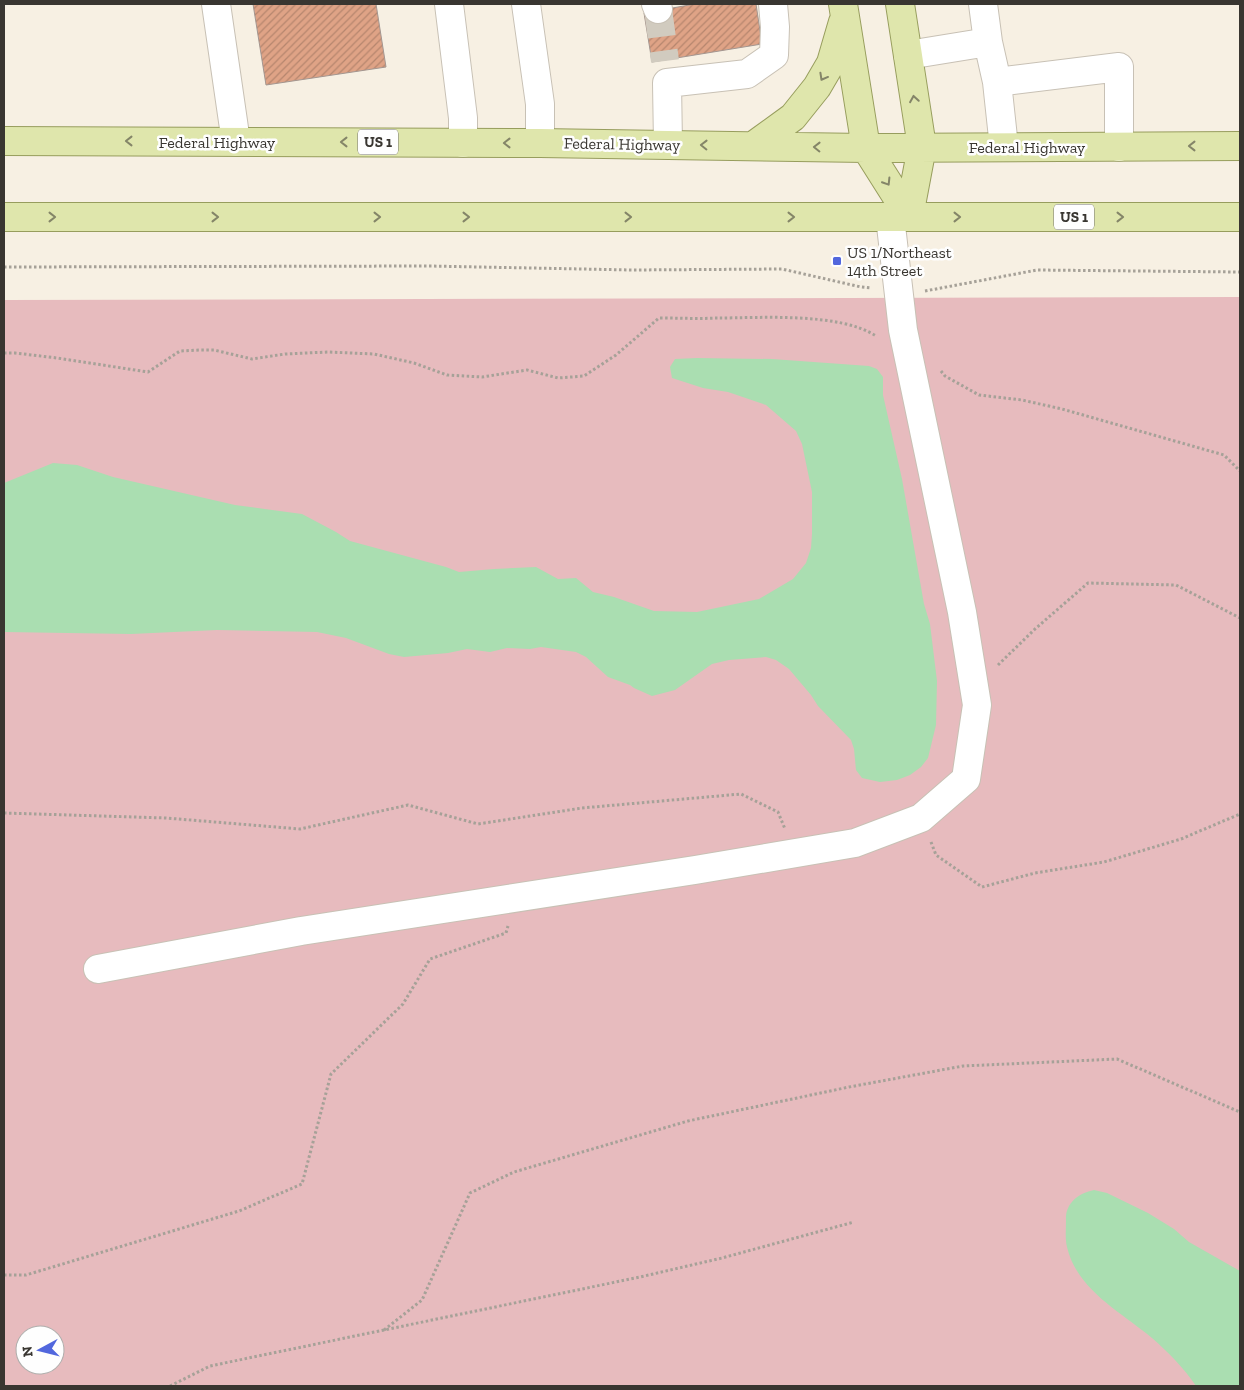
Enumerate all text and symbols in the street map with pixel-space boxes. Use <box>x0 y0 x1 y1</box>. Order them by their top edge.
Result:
one-way arrow <box>819 72 829 81</box>
one-way arrow <box>910 94 920 103</box>
road number: US 1 <box>358 130 398 154</box>
street label: Federal Highway <box>159 133 276 152</box>
street label: Federal Highway <box>564 133 681 155</box>
one-way arrow <box>125 136 132 146</box>
one-way arrow <box>340 137 348 147</box>
one-way arrow <box>502 138 510 148</box>
street label: Federal Highway <box>969 138 1086 157</box>
one-way arrow <box>700 140 708 150</box>
one-way arrow <box>1187 141 1195 151</box>
one-way arrow <box>813 142 821 152</box>
one-way arrow <box>881 177 891 186</box>
road number: US 1 <box>1054 204 1094 230</box>
one-way arrow <box>49 212 57 222</box>
one-way arrow <box>212 212 219 222</box>
one-way arrow <box>374 212 382 222</box>
one-way arrow <box>462 212 470 222</box>
one-way arrow <box>624 212 632 222</box>
one-way arrow <box>787 212 795 222</box>
one-way arrow <box>954 212 962 222</box>
one-way arrow <box>1116 212 1124 222</box>
place label: US 1/Northeast 14th Street <box>847 243 952 280</box>
marker: US 1/Northeast 14th Street <box>831 255 843 267</box>
north arrow <box>15 1325 65 1375</box>
text: N <box>18 1345 37 1358</box>

